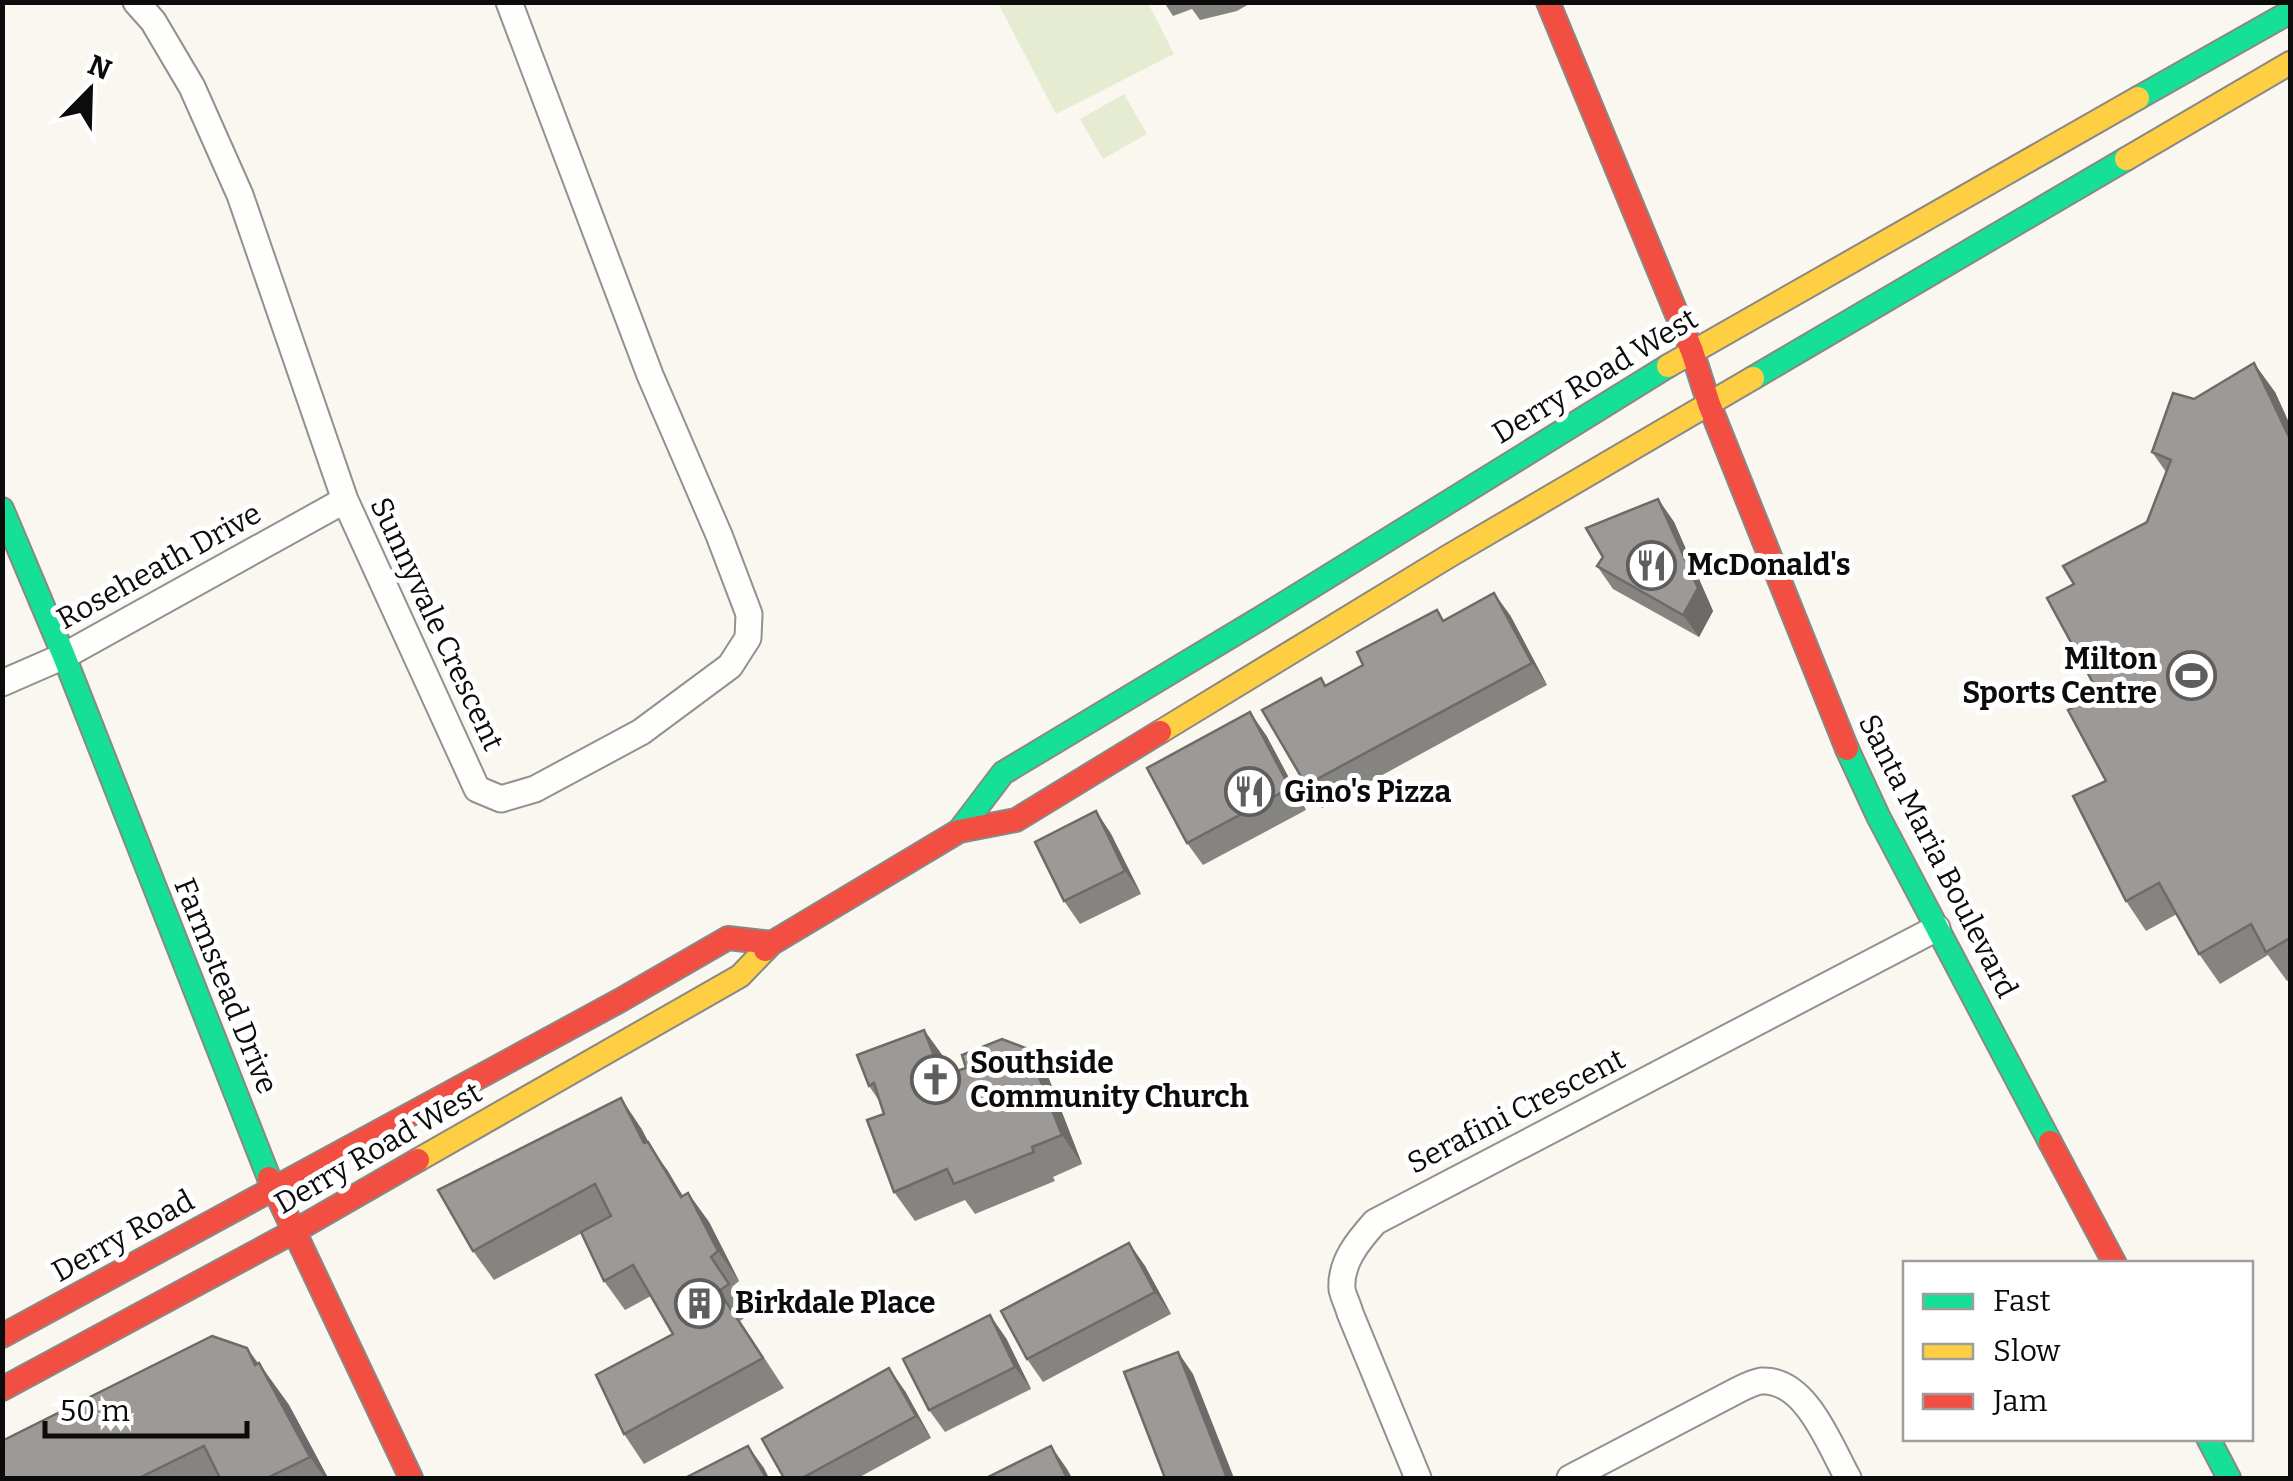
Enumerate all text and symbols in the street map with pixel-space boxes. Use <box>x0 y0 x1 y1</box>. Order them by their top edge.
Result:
north arrow <box>40 40 140 140</box>
text: N <box>83 48 116 87</box>
street label: Derry Road West <box>1486 301 1704 451</box>
street label: Sunnyvale Crescent <box>363 492 512 756</box>
street label: Roseheath Drive <box>51 495 267 637</box>
restaurant icon: McDonald's <box>1626 539 1678 591</box>
place label: McDonald's <box>1687 547 1851 583</box>
place label: Milton Sports Centre <box>1962 641 2158 711</box>
sports icon: Milton Sports Centre <box>2166 650 2218 702</box>
street label: Santa Maria Boulevard <box>1851 708 2025 1004</box>
restaurant icon: Gino's Pizza <box>1223 766 1275 818</box>
place label: Gino's Pizza <box>1284 774 1451 810</box>
street label: Farmstead Drive <box>166 873 286 1099</box>
street label: Serafini Crescent <box>1401 1041 1631 1181</box>
place label: Southside Community Church <box>970 1045 1249 1115</box>
church icon: Southside Community Church <box>909 1054 961 1106</box>
street label: Derry Road West <box>268 1074 488 1222</box>
street label: Derry Road <box>46 1182 200 1290</box>
legend <box>1903 1261 2253 1441</box>
building icon: Birkdale Place <box>674 1277 726 1329</box>
text: Fast <box>1993 1283 2051 1319</box>
place label: Birkdale Place <box>735 1285 935 1321</box>
text: Slow <box>1993 1333 2061 1369</box>
scale bar <box>45 1376 248 1438</box>
text: Jam <box>1992 1383 2048 1419</box>
text: 50 m <box>60 1393 130 1429</box>

